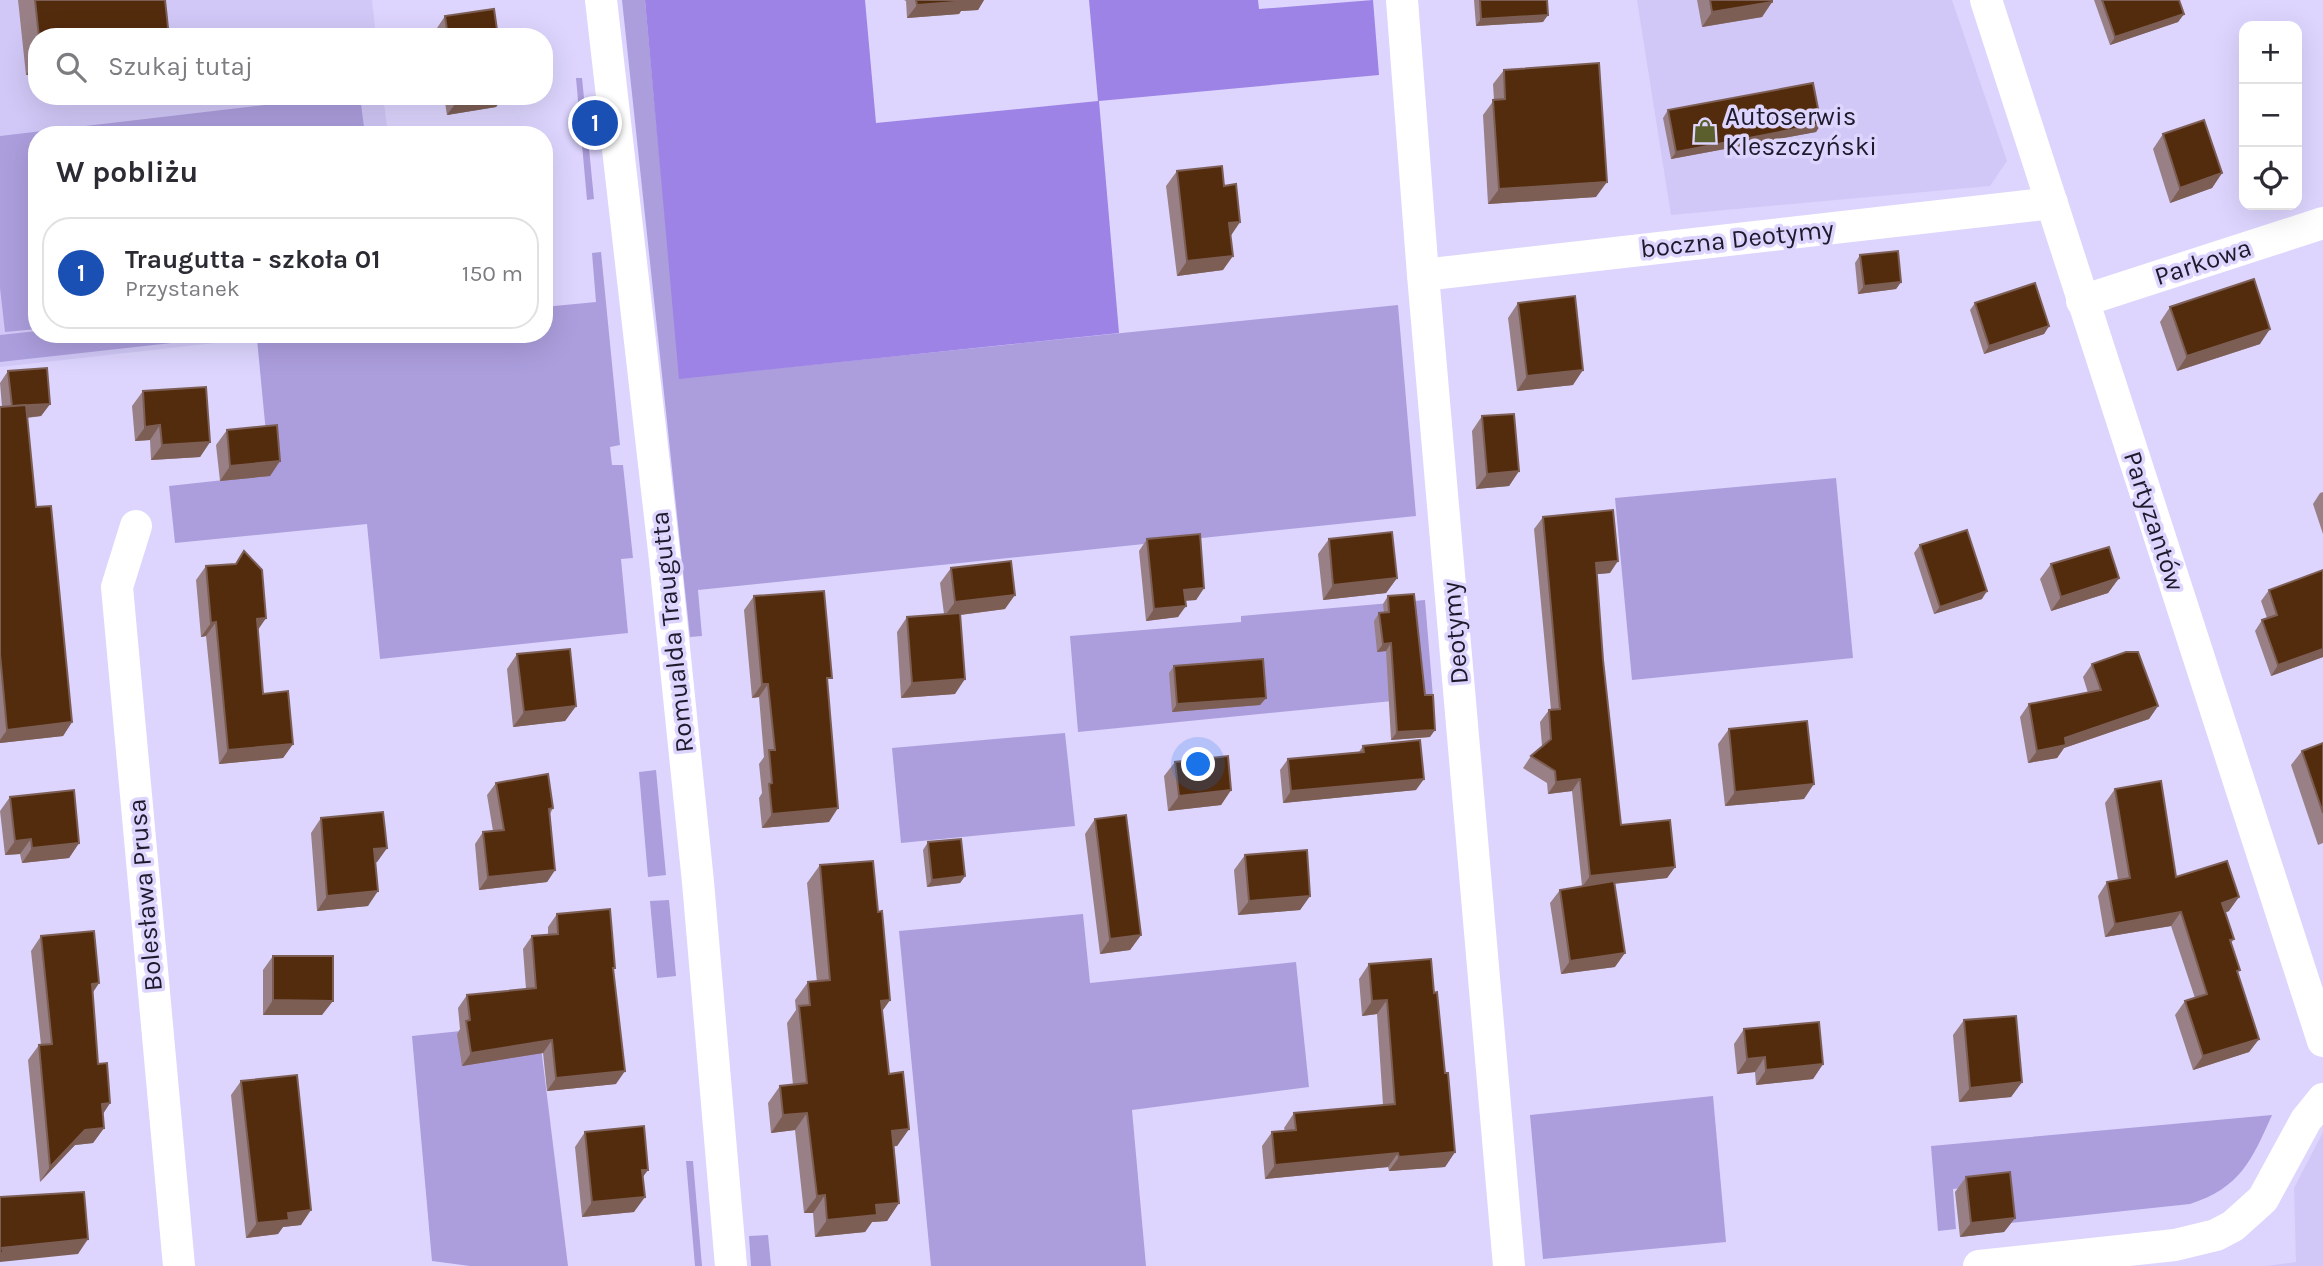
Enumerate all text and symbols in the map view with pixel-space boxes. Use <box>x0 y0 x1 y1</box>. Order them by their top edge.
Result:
map controls <box>2239 21 2302 210</box>
button: + <box>2239 21 2302 84</box>
search box <box>28 28 553 105</box>
icon: search <box>52 48 90 86</box>
text: Szukaj tutaj <box>108 51 253 82</box>
button: − <box>2239 84 2302 147</box>
pin: 1 <box>572 97 618 149</box>
place label: Autoserwis Kleszczyński <box>1725 101 1877 162</box>
shop icon: Autoserwis Kleszczyński <box>1691 117 1719 145</box>
button: locate <box>2239 147 2302 210</box>
text: W pobliżu <box>56 154 198 190</box>
street label: boczna Deotymy <box>1639 213 1835 265</box>
street label: Parkowa <box>2151 232 2255 292</box>
text: Traugutta - szkoła 01 <box>125 244 380 275</box>
text: 1 <box>77 260 85 287</box>
text: 150 m <box>462 260 523 287</box>
text: Przystanek <box>125 275 240 302</box>
street label: Partyzantów <box>2117 447 2191 595</box>
street label: Romualda Traugutta <box>644 510 700 754</box>
street label: Deotymy <box>1435 580 1475 686</box>
your location <box>1181 747 1215 781</box>
street label: Bolesława Prusa <box>121 797 169 993</box>

